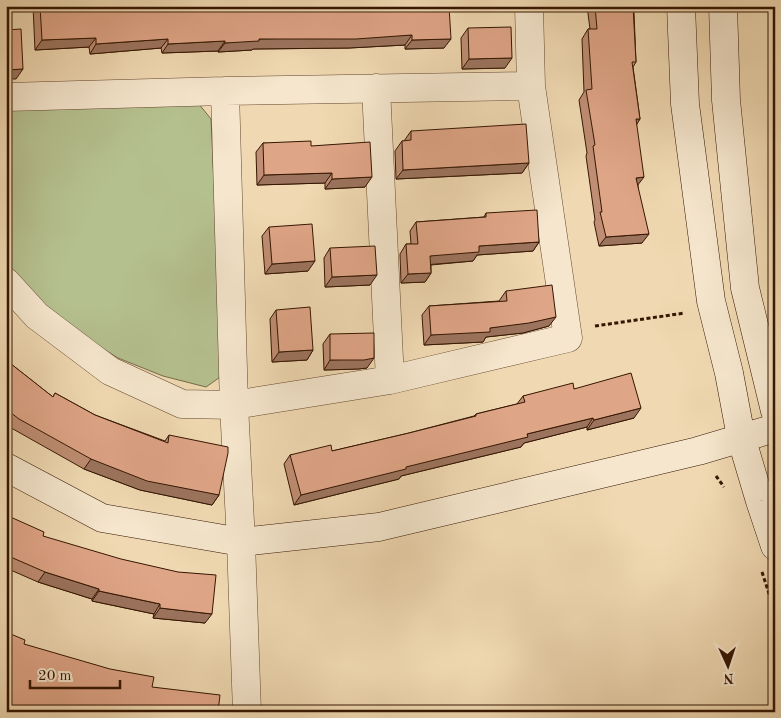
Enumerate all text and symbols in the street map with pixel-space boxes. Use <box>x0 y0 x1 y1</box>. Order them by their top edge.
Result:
north arrow <box>704 640 754 690</box>
scale bar <box>30 658 120 690</box>
text: 20 m <box>38 669 72 684</box>
text: N <box>723 671 734 685</box>

